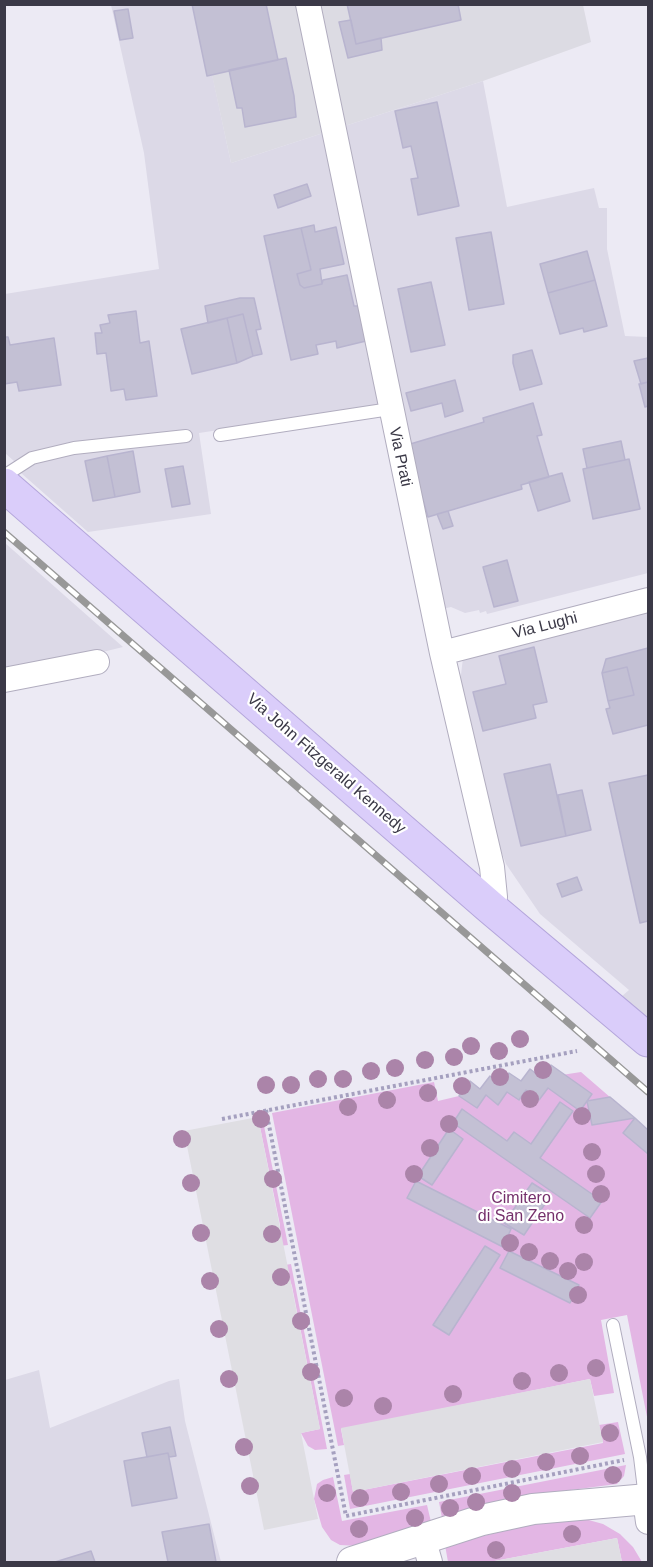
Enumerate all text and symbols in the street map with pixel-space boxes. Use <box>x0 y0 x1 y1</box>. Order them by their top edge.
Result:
street label: Via Prati <box>384 426 416 488</box>
street label: Via Lughi <box>510 609 580 643</box>
street label: Via John Fitzgerald Kennedy <box>243 690 409 838</box>
park label: Cimitero di San Zeno <box>478 1189 564 1227</box>

